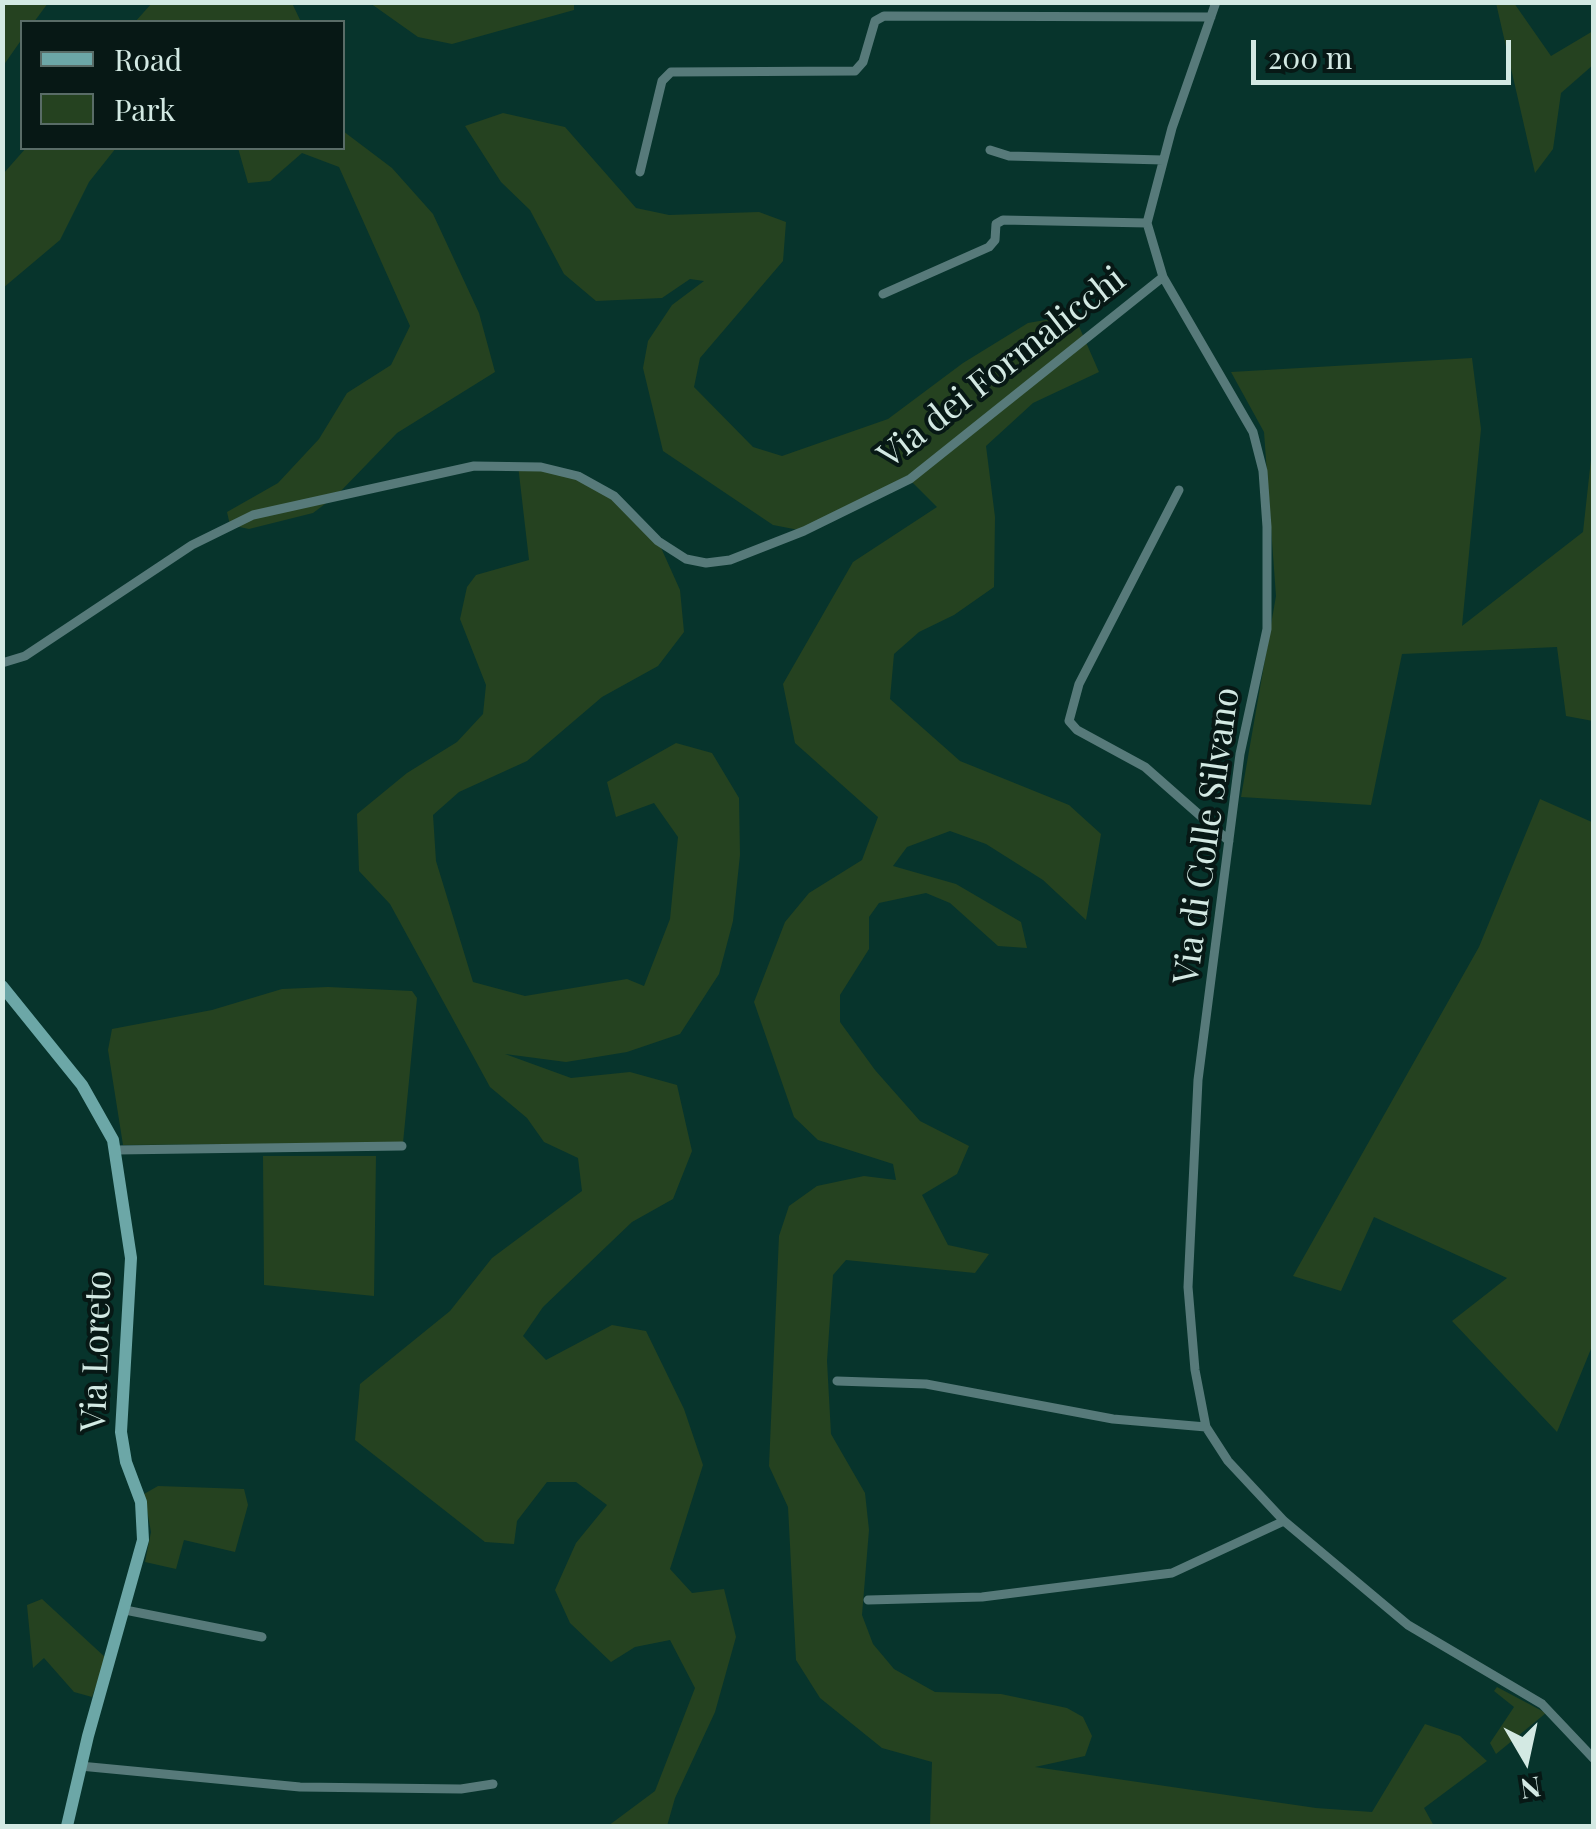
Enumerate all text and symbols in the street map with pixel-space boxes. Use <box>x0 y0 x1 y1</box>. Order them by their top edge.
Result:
legend <box>20 20 345 150</box>
scale bar <box>1256 20 1516 82</box>
text: 200 m <box>1268 37 1352 77</box>
text: Road <box>114 39 182 79</box>
text: Park <box>114 89 176 129</box>
street label: Via dei Formalicchi <box>870 259 1134 477</box>
street label: Via di Colle Silvano <box>1165 685 1249 987</box>
street label: Via Loreto <box>73 1270 121 1432</box>
north arrow <box>1476 1709 1576 1809</box>
text: N <box>1518 1769 1544 1809</box>

